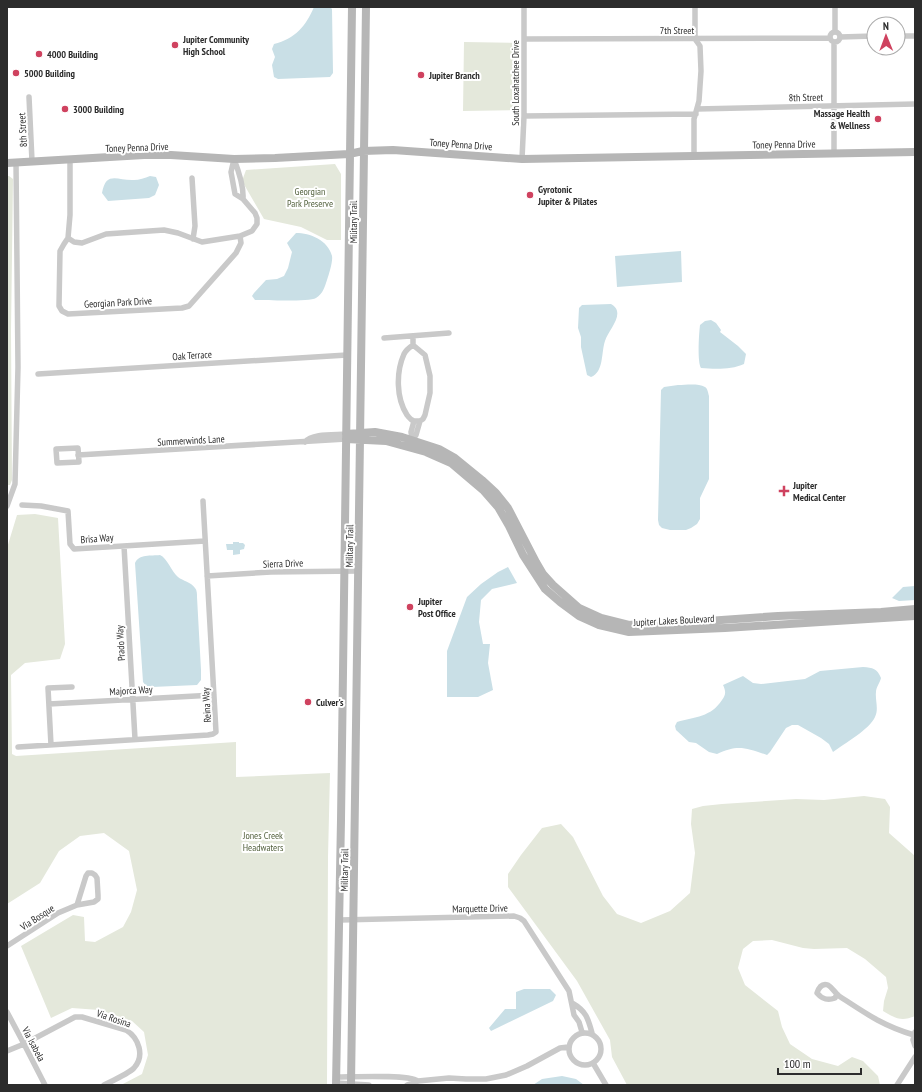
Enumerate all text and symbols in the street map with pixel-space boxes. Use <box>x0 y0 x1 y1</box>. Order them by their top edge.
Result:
north arrow <box>866 16 906 56</box>
text: N <box>883 19 889 33</box>
street label: 7th Street <box>660 24 694 37</box>
place label: Jupiter Community High School <box>182 33 250 58</box>
marker: Jupiter Community High School <box>170 40 180 50</box>
street label: South Loxahatchee Drive <box>509 40 522 126</box>
place label: 4000 Building <box>47 48 98 61</box>
marker: 4000 Building <box>34 49 44 59</box>
place label: 5000 Building <box>24 67 75 80</box>
marker: 5000 Building <box>11 68 21 78</box>
place label: Jupiter Branch <box>428 69 480 82</box>
marker: Jupiter Branch <box>416 70 426 80</box>
street label: 8th Street <box>789 91 824 104</box>
place label: 3000 Building <box>73 103 124 116</box>
marker: 3000 Building <box>60 104 70 114</box>
place label: Massage Health & Wellness <box>814 107 871 132</box>
street label: 8th Street <box>15 112 30 148</box>
marker: Massage Health & Wellness <box>873 114 883 124</box>
street label: Toney Penna Drive <box>429 136 493 153</box>
street label: Toney Penna Drive <box>752 137 816 152</box>
street label: Toney Penna Drive <box>105 140 169 155</box>
place label: Gyrotonic Jupiter & Pilates <box>537 183 598 208</box>
park label: Georgian Park Preserve <box>287 185 333 210</box>
marker: Gyrotonic Jupiter & Pilates <box>525 190 535 200</box>
street label: Military Trail <box>347 200 360 243</box>
street label: Georgian Park Drive <box>84 294 152 311</box>
street label: Oak Terrace <box>172 348 212 363</box>
street label: Summerwinds Lane <box>157 432 225 449</box>
place label: Jupiter Medical Center <box>792 479 846 504</box>
marker: Jupiter Medical Center <box>778 485 790 497</box>
street label: Military Trail <box>343 524 356 567</box>
street label: Brisa Way <box>80 531 114 546</box>
street label: Sierra Drive <box>263 556 303 571</box>
place label: Jupiter Post Office <box>417 595 456 620</box>
marker: Jupiter Post Office <box>405 602 415 612</box>
street label: Jupiter Lakes Boulevard <box>632 612 715 629</box>
street label: Prado Way <box>113 625 128 661</box>
street label: Majorca Way <box>109 683 153 698</box>
street label: Reina Way <box>199 687 214 723</box>
place label: Culver's <box>316 696 344 709</box>
marker: Culver's <box>303 697 313 707</box>
park label: Jones Creek Headwaters <box>242 829 284 854</box>
street label: Military Trail <box>338 848 351 891</box>
street label: Via Bosque <box>17 902 57 934</box>
street label: Marquette Drive <box>452 902 508 915</box>
street label: Via Rosina <box>94 1006 133 1030</box>
street label: Via Isabela <box>19 1024 48 1064</box>
scale bar <box>778 1050 861 1076</box>
text: 100 m <box>784 1056 811 1071</box>

